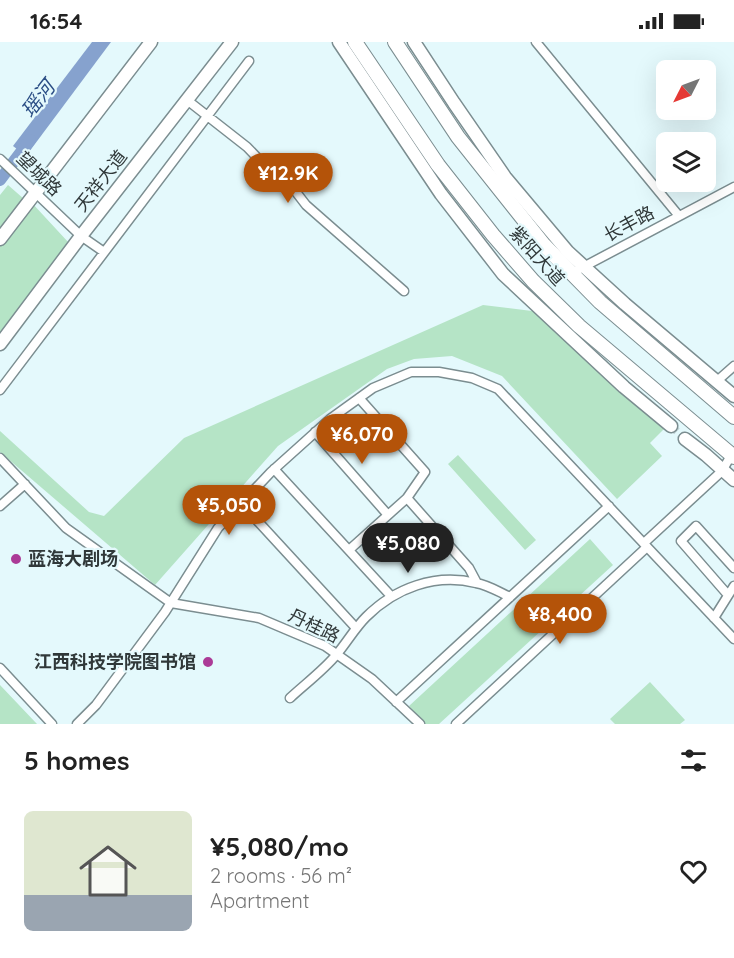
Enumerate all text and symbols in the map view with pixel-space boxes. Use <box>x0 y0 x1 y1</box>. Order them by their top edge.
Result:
text: 16:54 <box>30 7 82 35</box>
north arrow <box>656 60 716 120</box>
map controls <box>656 60 716 192</box>
water label: 瑶河 <box>15 72 62 122</box>
button: layers <box>656 132 716 192</box>
street label: 天祥大道 <box>69 145 132 216</box>
street label: 望城路 <box>12 147 67 201</box>
pin: ¥12.9K <box>239 153 337 204</box>
text: ¥12.9K <box>258 160 318 185</box>
street label: 长丰路 <box>600 201 658 246</box>
street label: 紫阳大道 <box>505 221 570 290</box>
pin: ¥6,070 <box>313 414 411 465</box>
text: ¥6,070 <box>330 421 394 446</box>
pin: ¥5,050 <box>180 485 278 536</box>
text: ¥5,050 <box>196 492 262 517</box>
pin: ¥5,080 <box>359 523 457 574</box>
text: ¥5,080 <box>376 530 440 555</box>
place label: 蓝海大剧场 <box>28 547 118 570</box>
marker: 蓝海大剧场 <box>9 552 23 566</box>
pin: ¥8,400 <box>511 594 609 645</box>
text: ¥8,400 <box>528 601 592 626</box>
street label: 丹桂路 <box>285 603 344 648</box>
place label: 江西科技学院图书馆 <box>34 650 196 673</box>
marker: 江西科技学院图书馆 <box>201 655 215 669</box>
text: 5 homes <box>24 744 130 777</box>
icon: filters <box>677 744 710 777</box>
text: ¥5,080/mo <box>210 830 349 863</box>
icon: home <box>72 835 144 907</box>
icon: heart <box>677 855 710 888</box>
text: 2 rooms · 56 m² <box>210 863 352 888</box>
text: Apartment <box>210 888 310 913</box>

